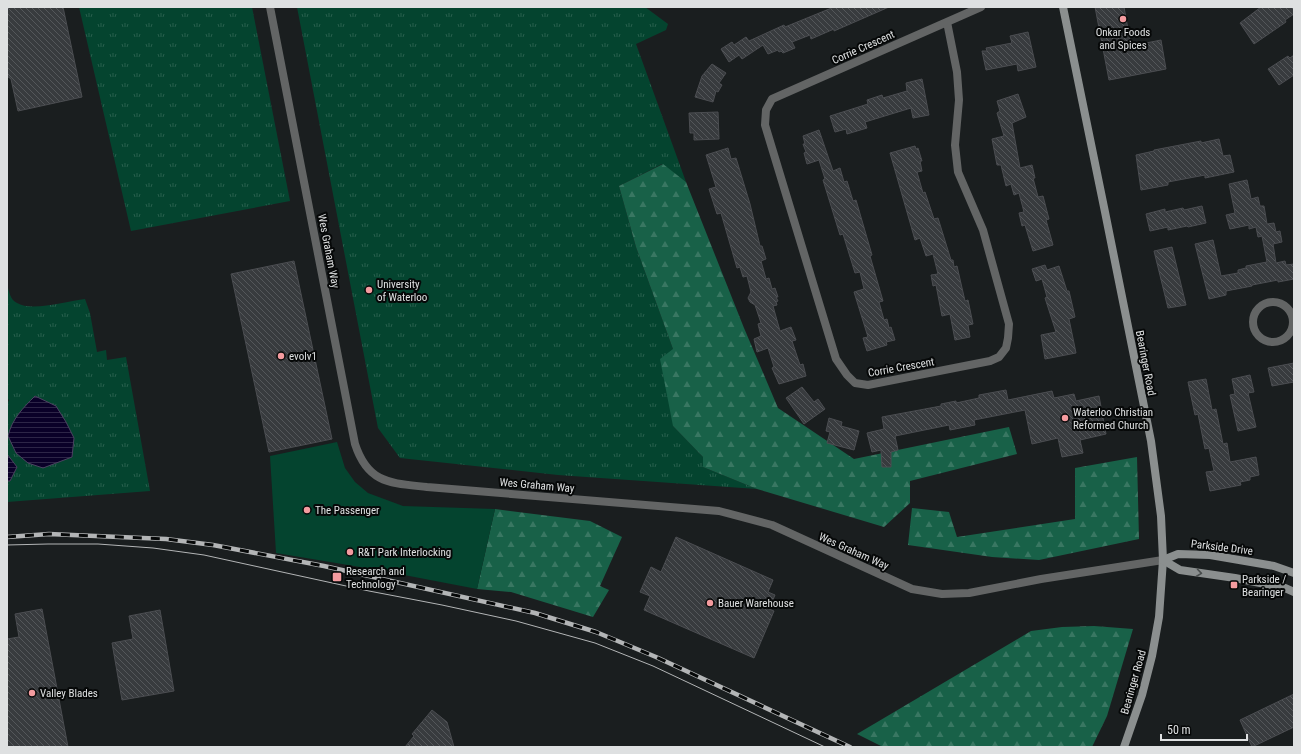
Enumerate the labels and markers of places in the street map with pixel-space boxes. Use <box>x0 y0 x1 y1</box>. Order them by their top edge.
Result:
marker: Onkar Foods and Spices <box>1118 14 1128 24</box>
place label: Onkar Foods and Spices <box>1096 26 1150 52</box>
place label: University of Waterloo <box>377 278 428 304</box>
marker: University of Waterloo <box>364 285 374 295</box>
place label: evolv1 <box>289 350 317 363</box>
marker: evolv1 <box>276 351 286 361</box>
place label: Waterloo Christian Reformed Church <box>1073 406 1153 432</box>
marker: Waterloo Christian Reformed Church <box>1060 413 1070 423</box>
place label: The Passenger <box>315 504 380 517</box>
marker: The Passenger <box>302 505 312 515</box>
place label: R&T Park Interlocking <box>358 546 451 559</box>
marker: R&T Park Interlocking <box>345 547 355 557</box>
place label: Research and Technology <box>346 565 405 591</box>
marker: Research and Technology <box>331 571 343 583</box>
place label: Parkside / Bearinger <box>1242 573 1286 599</box>
marker: Parkside / Bearinger <box>1229 580 1239 590</box>
place label: Bauer Warehouse <box>718 597 794 610</box>
marker: Bauer Warehouse <box>705 598 715 608</box>
place label: Valley Blades <box>40 687 98 700</box>
marker: Valley Blades <box>27 688 37 698</box>

